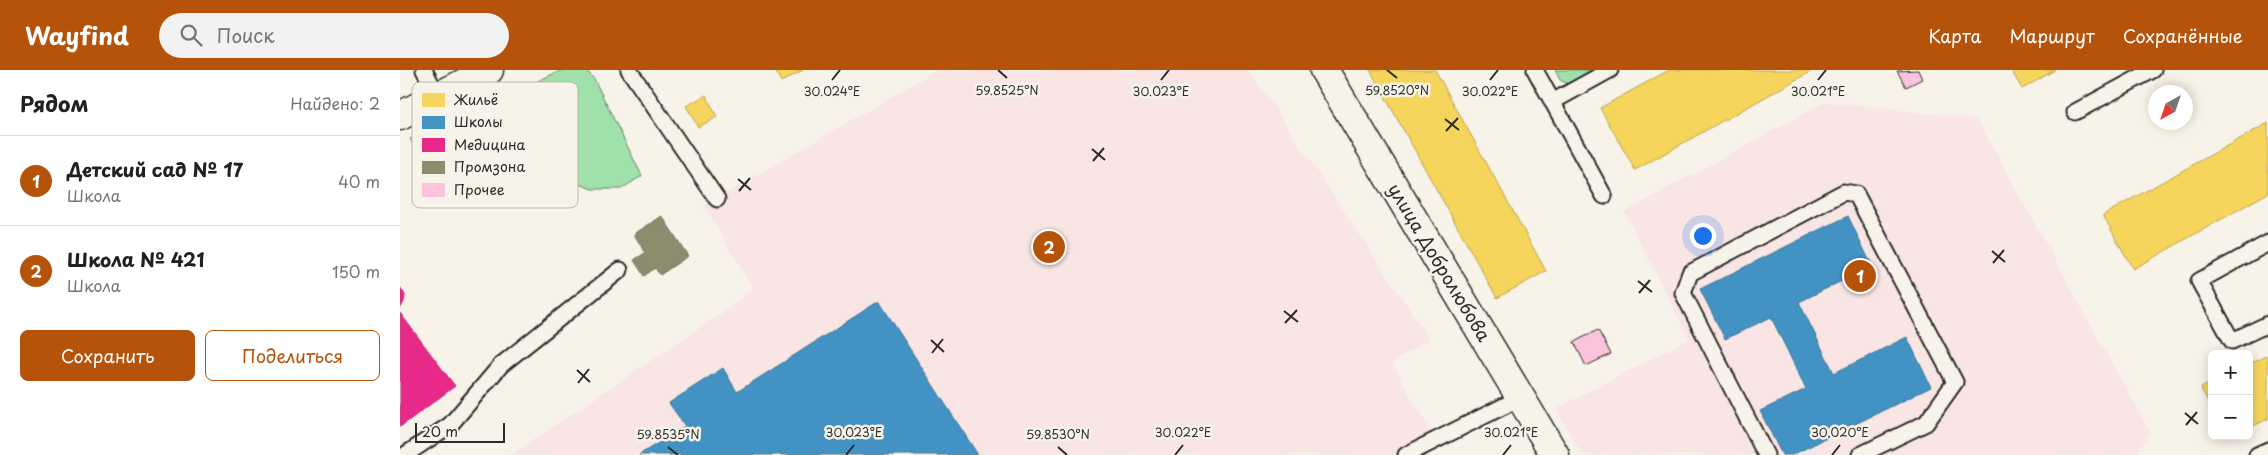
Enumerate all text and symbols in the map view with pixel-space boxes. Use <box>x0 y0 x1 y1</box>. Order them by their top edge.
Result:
search box <box>159 13 509 58</box>
text: Wayfind <box>25 17 129 53</box>
icon: search <box>177 21 205 49</box>
text: Поиск <box>217 21 275 49</box>
text: Карта <box>1929 22 1981 49</box>
text: Маршрут <box>2009 22 2095 49</box>
text: Сохранённые <box>2123 22 2243 49</box>
text: 59.8525°N <box>975 81 1039 99</box>
text: 59.8520°N <box>1365 81 1429 99</box>
legend <box>412 82 578 208</box>
text: 30.024°E <box>804 82 860 100</box>
text: 30.023°E <box>1133 82 1189 100</box>
text: 30.022°E <box>1462 82 1518 100</box>
text: 30.021°E <box>1791 82 1845 100</box>
north arrow <box>2148 85 2193 130</box>
text: Рядом <box>20 87 88 119</box>
text: Жильё <box>453 89 498 110</box>
text: Найдено: 2 <box>290 91 380 115</box>
text: Школы <box>454 111 503 132</box>
text: Медицина <box>454 134 526 155</box>
text: Детский сад № 17 <box>67 155 243 183</box>
text: Промзона <box>454 156 525 177</box>
text: 1 <box>32 169 40 193</box>
text: 40 m <box>338 169 380 193</box>
street label: улица Добролюбова <box>1382 178 1498 347</box>
text: Прочее <box>454 179 505 200</box>
text: Школа <box>67 183 121 207</box>
your location <box>1690 223 1716 249</box>
pin: 2 <box>1033 228 1065 266</box>
text: Школа № 421 <box>67 245 204 273</box>
pin: 1 <box>1844 257 1876 295</box>
text: 2 <box>30 259 42 283</box>
text: 150 m <box>332 259 380 283</box>
text: Школа <box>67 273 121 297</box>
button: Сохранить <box>20 330 195 381</box>
button: Поделиться <box>205 330 380 381</box>
map controls <box>2208 350 2253 440</box>
button: + <box>2208 350 2253 395</box>
button: − <box>2208 395 2253 440</box>
scale bar <box>415 420 505 443</box>
text: 20 m <box>422 421 458 442</box>
text: 30.023°E <box>826 423 882 441</box>
text: 30.022°E <box>1155 423 1211 441</box>
text: 30.021°E <box>1484 423 1538 441</box>
text: 30.020°E <box>1811 423 1869 441</box>
text: 59.8535°N <box>636 425 700 443</box>
text: 59.8530°N <box>1026 425 1090 443</box>

